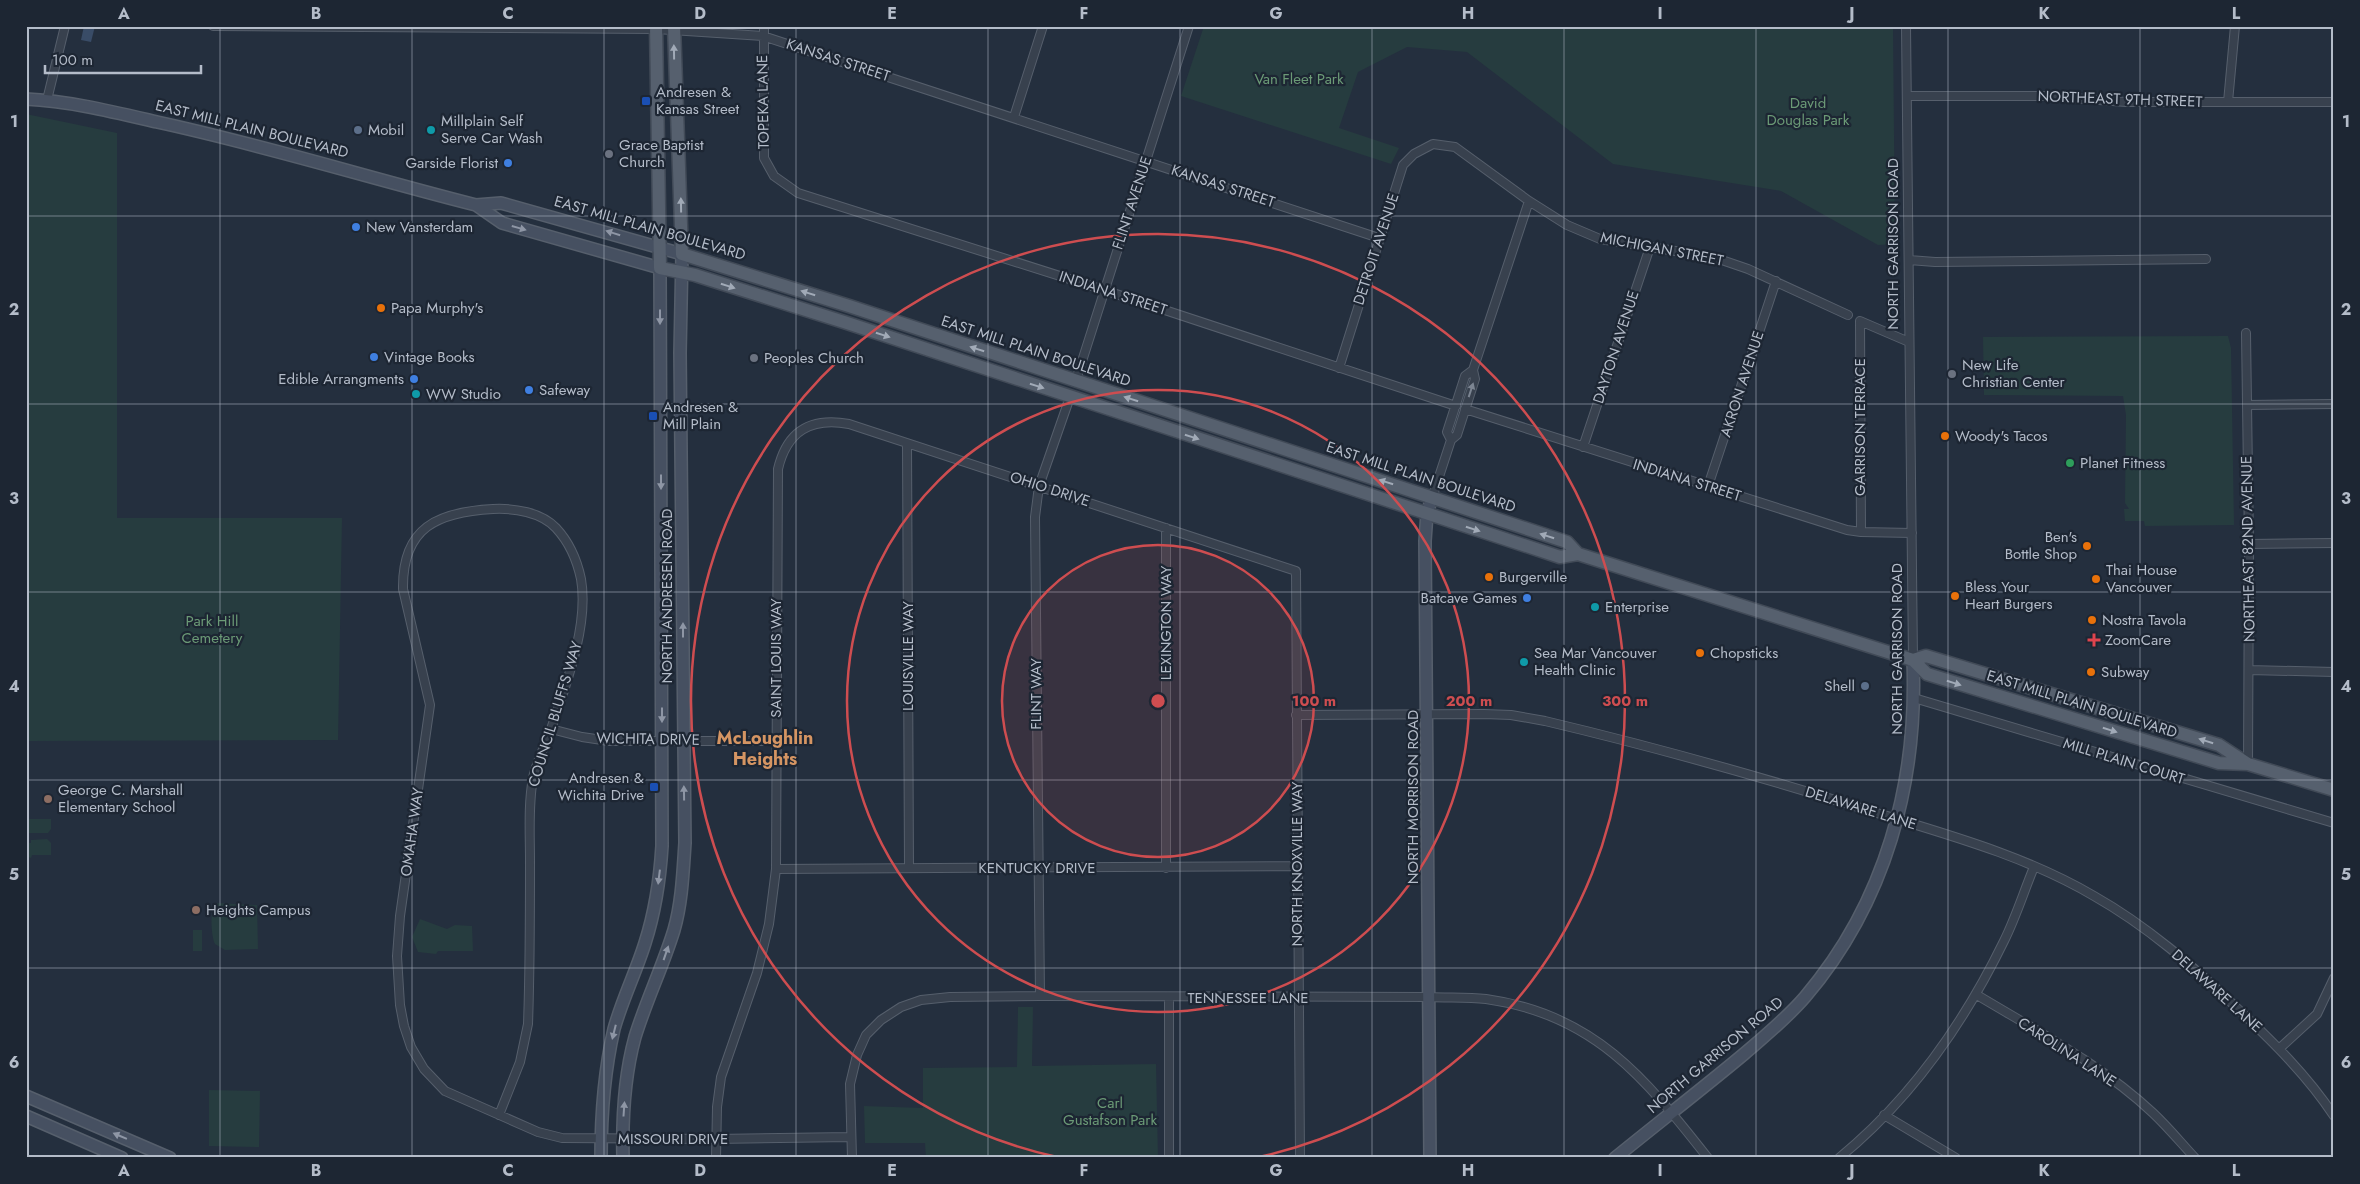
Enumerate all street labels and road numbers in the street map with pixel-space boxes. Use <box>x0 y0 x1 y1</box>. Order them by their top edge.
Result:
street label: KANSAS STREET <box>783 33 893 87</box>
street label: TOPEKA LANE <box>751 55 775 149</box>
street label: NORTHEAST 9TH STREET <box>2037 85 2203 113</box>
street label: EAST MILL PLAIN BOULEVARD <box>153 94 351 164</box>
street label: FLINT AVENUE <box>1107 154 1157 252</box>
street label: NORTH GARRISON ROAD <box>1882 158 1904 330</box>
street label: KANSAS STREET <box>1168 159 1278 213</box>
street label: EAST MILL PLAIN BOULEVARD <box>552 190 748 266</box>
street label: DETROIT AVENUE <box>1348 190 1404 308</box>
street label: MICHIGAN STREET <box>1599 226 1725 272</box>
street label: INDIANA STREET <box>1056 265 1170 321</box>
street label: DAYTON AVENUE <box>1587 288 1645 406</box>
street label: EAST MILL PLAIN BOULEVARD <box>938 310 1134 392</box>
street label: AKRON AVENUE <box>1714 328 1770 440</box>
street label: GARRISON TERRACE <box>1849 358 1871 496</box>
street label: EAST MILL PLAIN BOULEVARD <box>1323 436 1519 518</box>
street label: INDIANA STREET <box>1630 453 1744 507</box>
street label: NORTHEAST 82ND AVENUE <box>2235 456 2261 642</box>
street label: OHIO DRIVE <box>1007 466 1093 512</box>
street label: NORTH ANDRESEN ROAD <box>656 509 678 683</box>
street label: NORTH GARRISON ROAD <box>1886 563 1908 735</box>
street label: LEXINGTON WAY <box>1155 565 1177 680</box>
street label: SAINT LOUIS WAY <box>765 598 787 718</box>
street label: LOUISVILLE WAY <box>897 600 919 711</box>
street label: COUNCIL BLUFFS WAY <box>522 638 588 790</box>
street label: FLINT WAY <box>1025 658 1047 730</box>
street label: EAST MILL PLAIN BOULEVARD <box>1984 664 2180 744</box>
street label: NORTH MORRISON ROAD <box>1402 710 1424 884</box>
street label: WICHITA DRIVE <box>596 727 700 751</box>
street label: MILL PLAIN COURT <box>2061 732 2187 790</box>
street label: NORTH KNOXVILLE WAY <box>1286 781 1308 946</box>
street label: DELAWARE LANE <box>1803 781 1919 835</box>
street label: OMAHA WAY <box>395 786 429 878</box>
street label: KENTUCKY DRIVE <box>978 857 1096 879</box>
street label: DELAWARE LANE <box>2167 944 2267 1038</box>
street label: TENNESSEE LANE <box>1187 987 1309 1009</box>
street label: NORTH GARRISON ROAD <box>1642 991 1788 1119</box>
street label: CAROLINA LANE <box>2013 1012 2121 1092</box>
street label: MISSOURI DRIVE <box>618 1128 728 1150</box>

